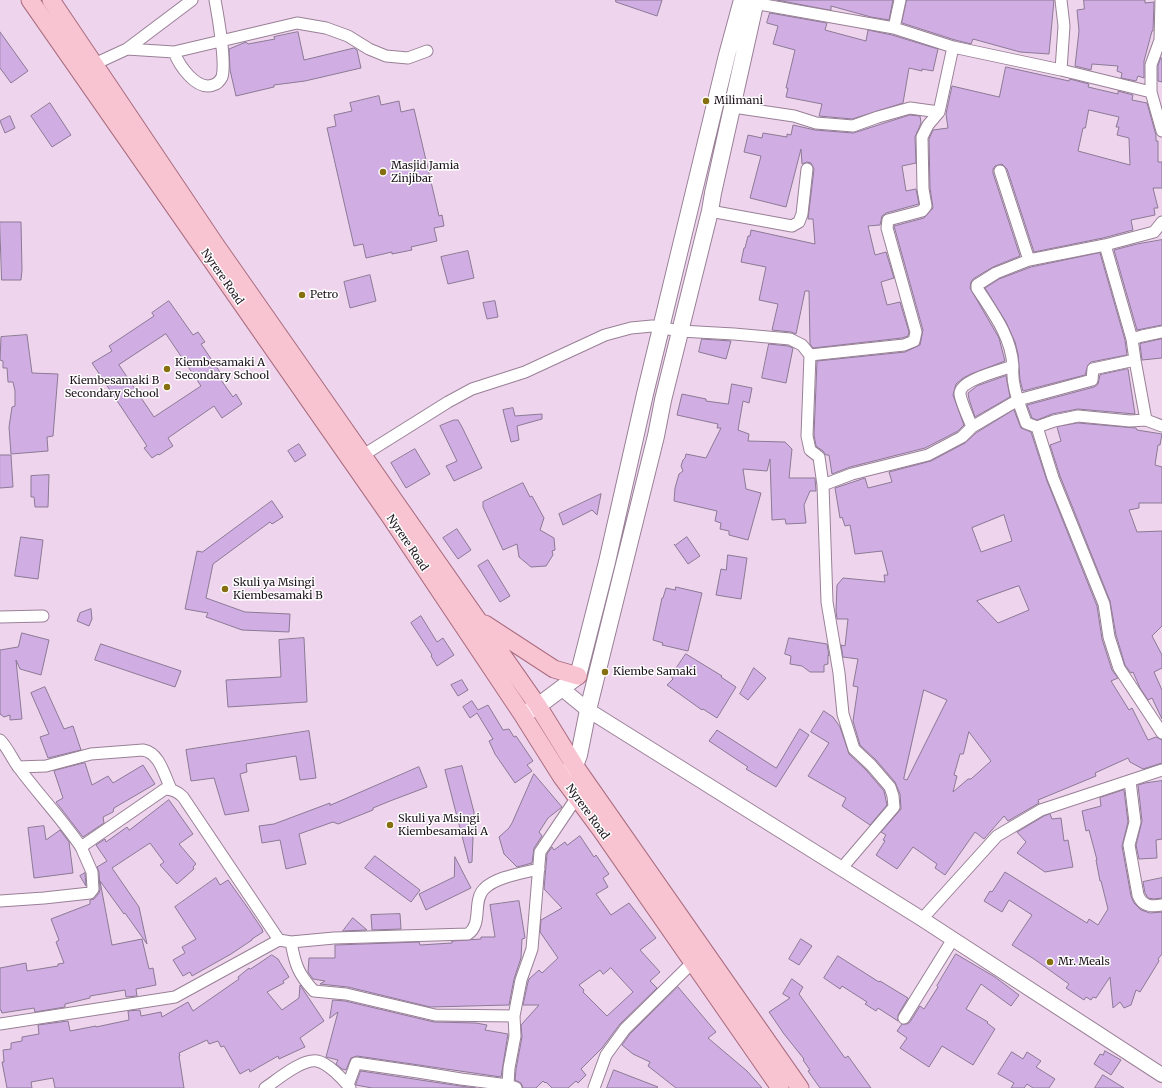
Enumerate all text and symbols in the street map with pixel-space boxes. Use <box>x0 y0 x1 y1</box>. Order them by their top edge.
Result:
place label: Milimani <box>714 94 763 108</box>
marker: Milimani <box>701 96 711 106</box>
place label: Masjid Jamia Zinjibar <box>391 159 459 185</box>
marker: Masjid Jamia Zinjibar <box>378 167 388 177</box>
street label: Nyrere Road <box>198 247 246 307</box>
place label: Petro <box>310 288 338 302</box>
marker: Petro <box>297 290 307 300</box>
place label: Kiembesamaki A Secondary School <box>175 356 269 382</box>
marker: Kiembesamaki A Secondary School <box>162 364 172 374</box>
place label: Kiembesamaki B Secondary School <box>65 374 159 400</box>
marker: Kiembesamaki B Secondary School <box>162 382 172 392</box>
street label: Nyrere Road <box>383 512 431 574</box>
place label: Skuli ya Msingi Kiembesamaki B <box>233 576 323 602</box>
marker: Skuli ya Msingi Kiembesamaki B <box>220 584 230 594</box>
place label: Kiembe Samaki <box>613 665 696 679</box>
marker: Kiembe Samaki <box>600 667 610 677</box>
street label: Nyrere Road <box>563 782 611 842</box>
place label: Skuli ya Msingi Kiembesamaki A <box>398 812 488 838</box>
marker: Skuli ya Msingi Kiembesamaki A <box>385 820 395 830</box>
place label: Mr. Meals <box>1058 955 1110 969</box>
marker: Mr. Meals <box>1045 957 1055 967</box>

